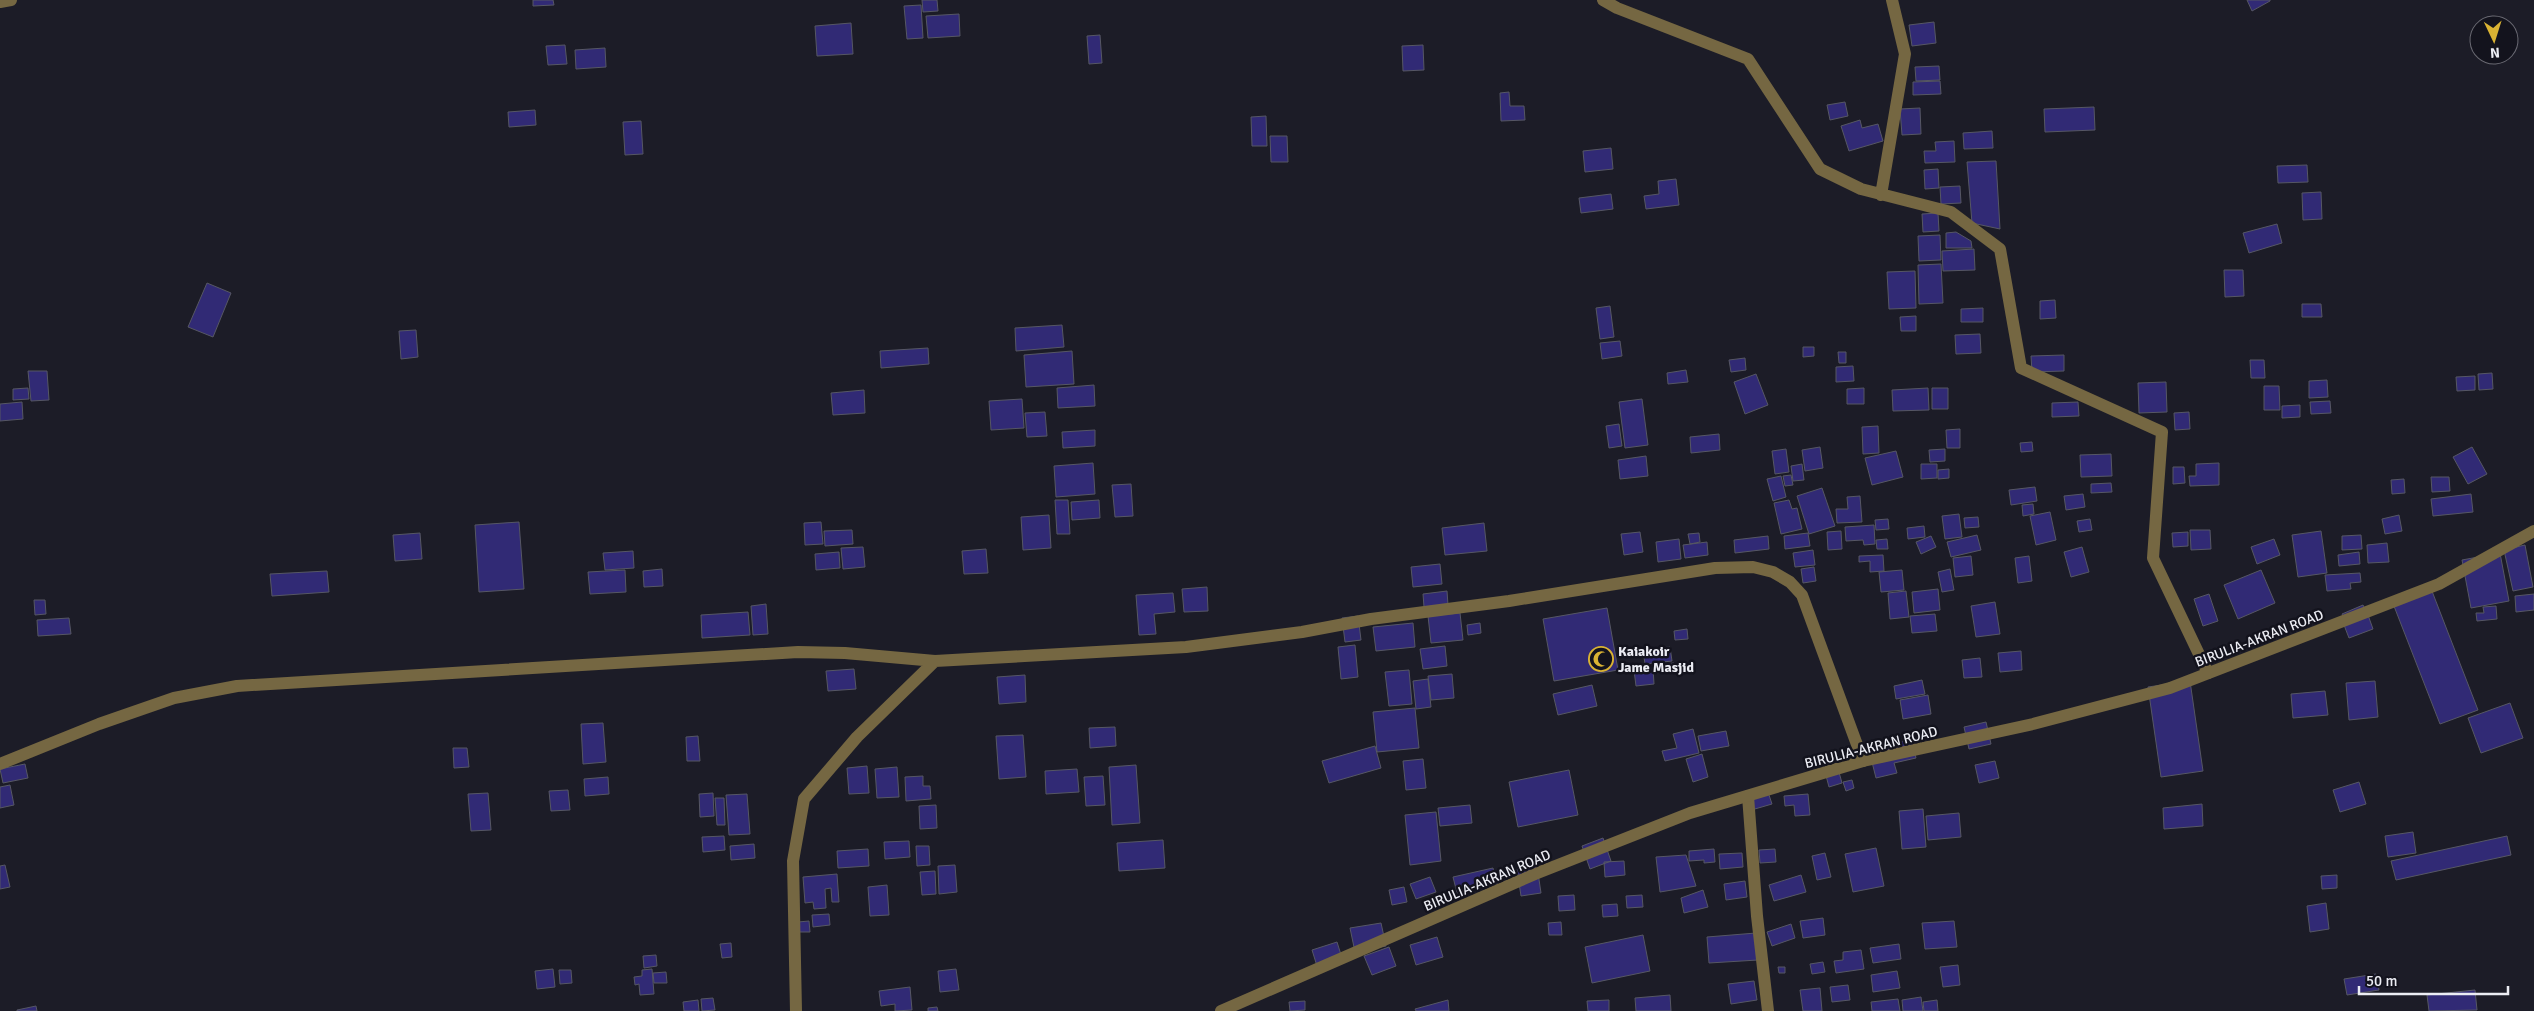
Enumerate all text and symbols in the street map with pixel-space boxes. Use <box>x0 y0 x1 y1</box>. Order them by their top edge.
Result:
north arrow <box>2469 15 2519 65</box>
text: N <box>2489 44 2500 61</box>
street label: BIRULIA-AKRAN ROAD <box>2193 606 2326 671</box>
place label: Kaiakoir Jame Masjid <box>1618 643 1694 676</box>
mosque icon: Kaiakoir Jame Masjid <box>1588 646 1614 672</box>
street label: BIRULIA-AKRAN ROAD <box>1803 723 1939 772</box>
street label: BIRULIA-AKRAN ROAD <box>1421 846 1553 915</box>
scale bar <box>2359 964 2508 996</box>
text: 50 m <box>2366 972 2397 990</box>

